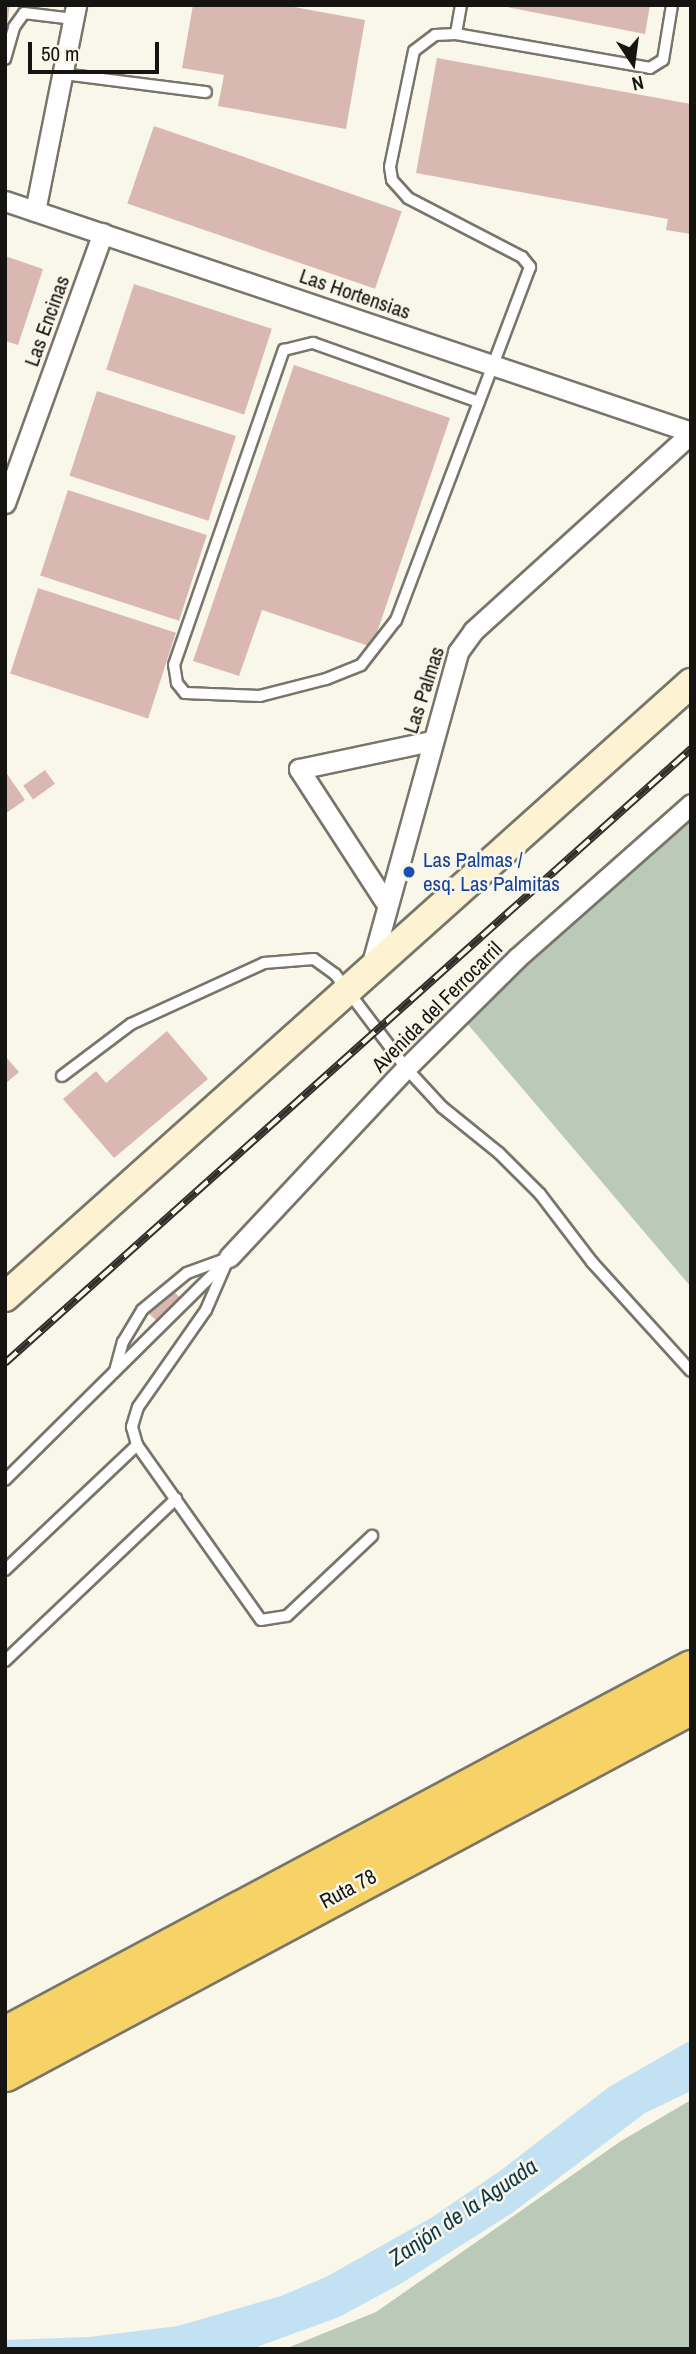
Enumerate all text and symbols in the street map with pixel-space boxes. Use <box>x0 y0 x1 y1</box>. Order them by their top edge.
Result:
scale bar <box>32 28 163 72</box>
north arrow <box>598 28 668 98</box>
text: 50 m <box>41 39 79 68</box>
text: N <box>629 70 646 97</box>
street label: Las Hortensias <box>296 263 414 325</box>
street label: Las Encinas <box>19 272 75 370</box>
street label: Las Palmas <box>398 643 450 737</box>
place label: Las Palmas / esq. Las Palmitas <box>423 847 560 897</box>
marker: Las Palmas / esq. Las Palmitas <box>401 864 417 880</box>
street label: Avenida del Ferrocarril <box>367 937 507 1077</box>
street label: Ruta 78 <box>315 1864 381 1914</box>
water label: Zanjón de la Aguada <box>383 2152 543 2272</box>

